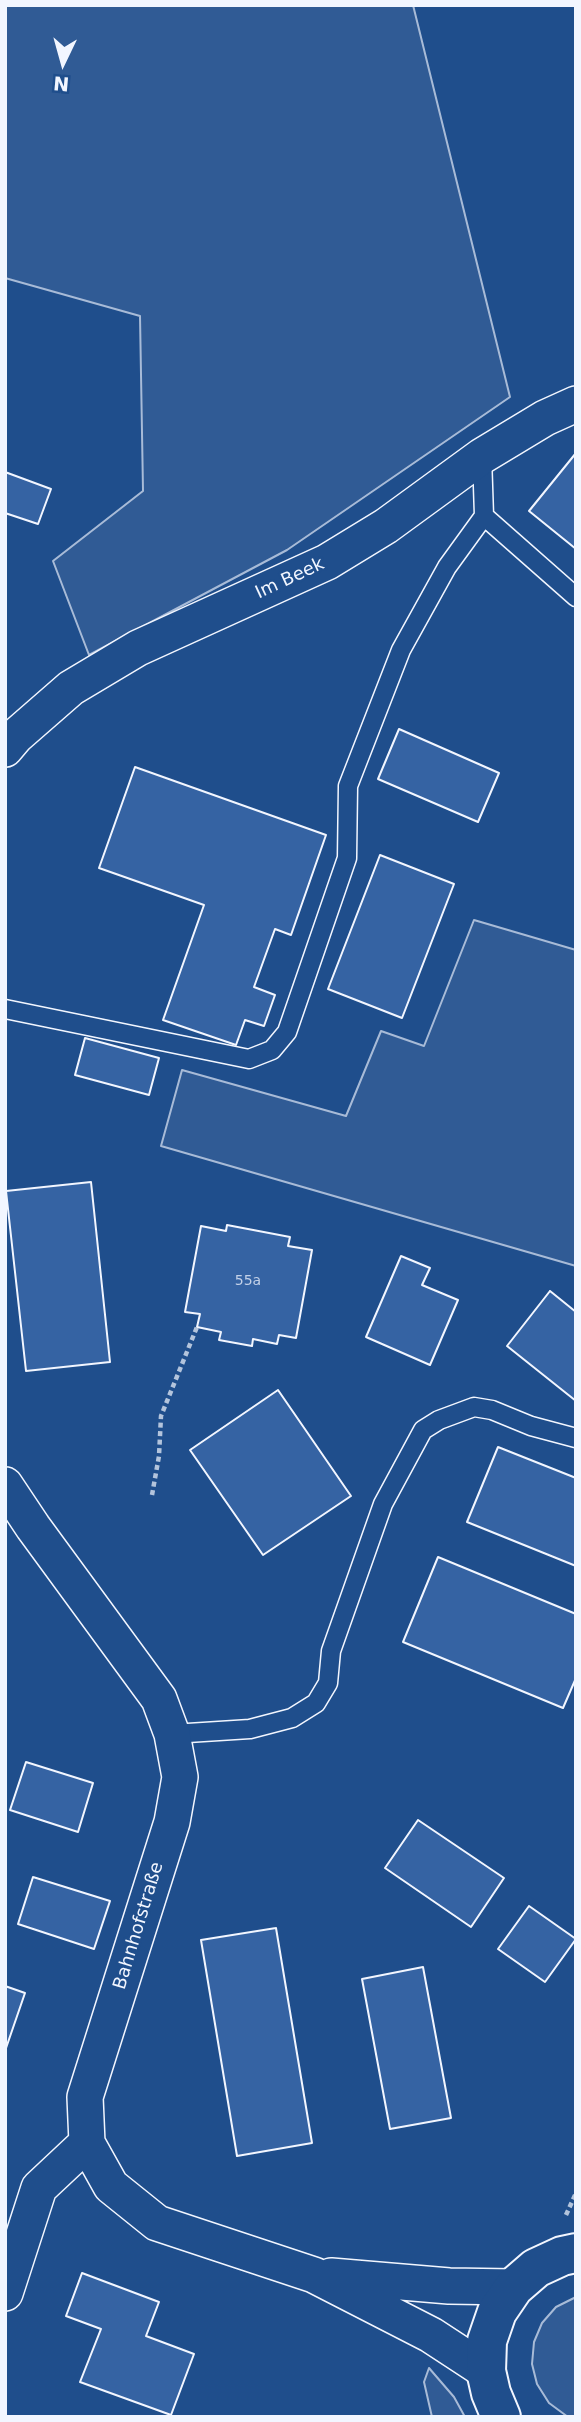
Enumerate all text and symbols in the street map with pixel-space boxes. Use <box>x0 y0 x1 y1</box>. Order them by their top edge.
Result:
north arrow <box>28 28 98 98</box>
text: N <box>52 72 70 96</box>
street label: Im Beek <box>252 554 328 604</box>
house number: 55a <box>235 1273 261 1289</box>
street label: Bahnhofstraße <box>109 1860 169 1992</box>

